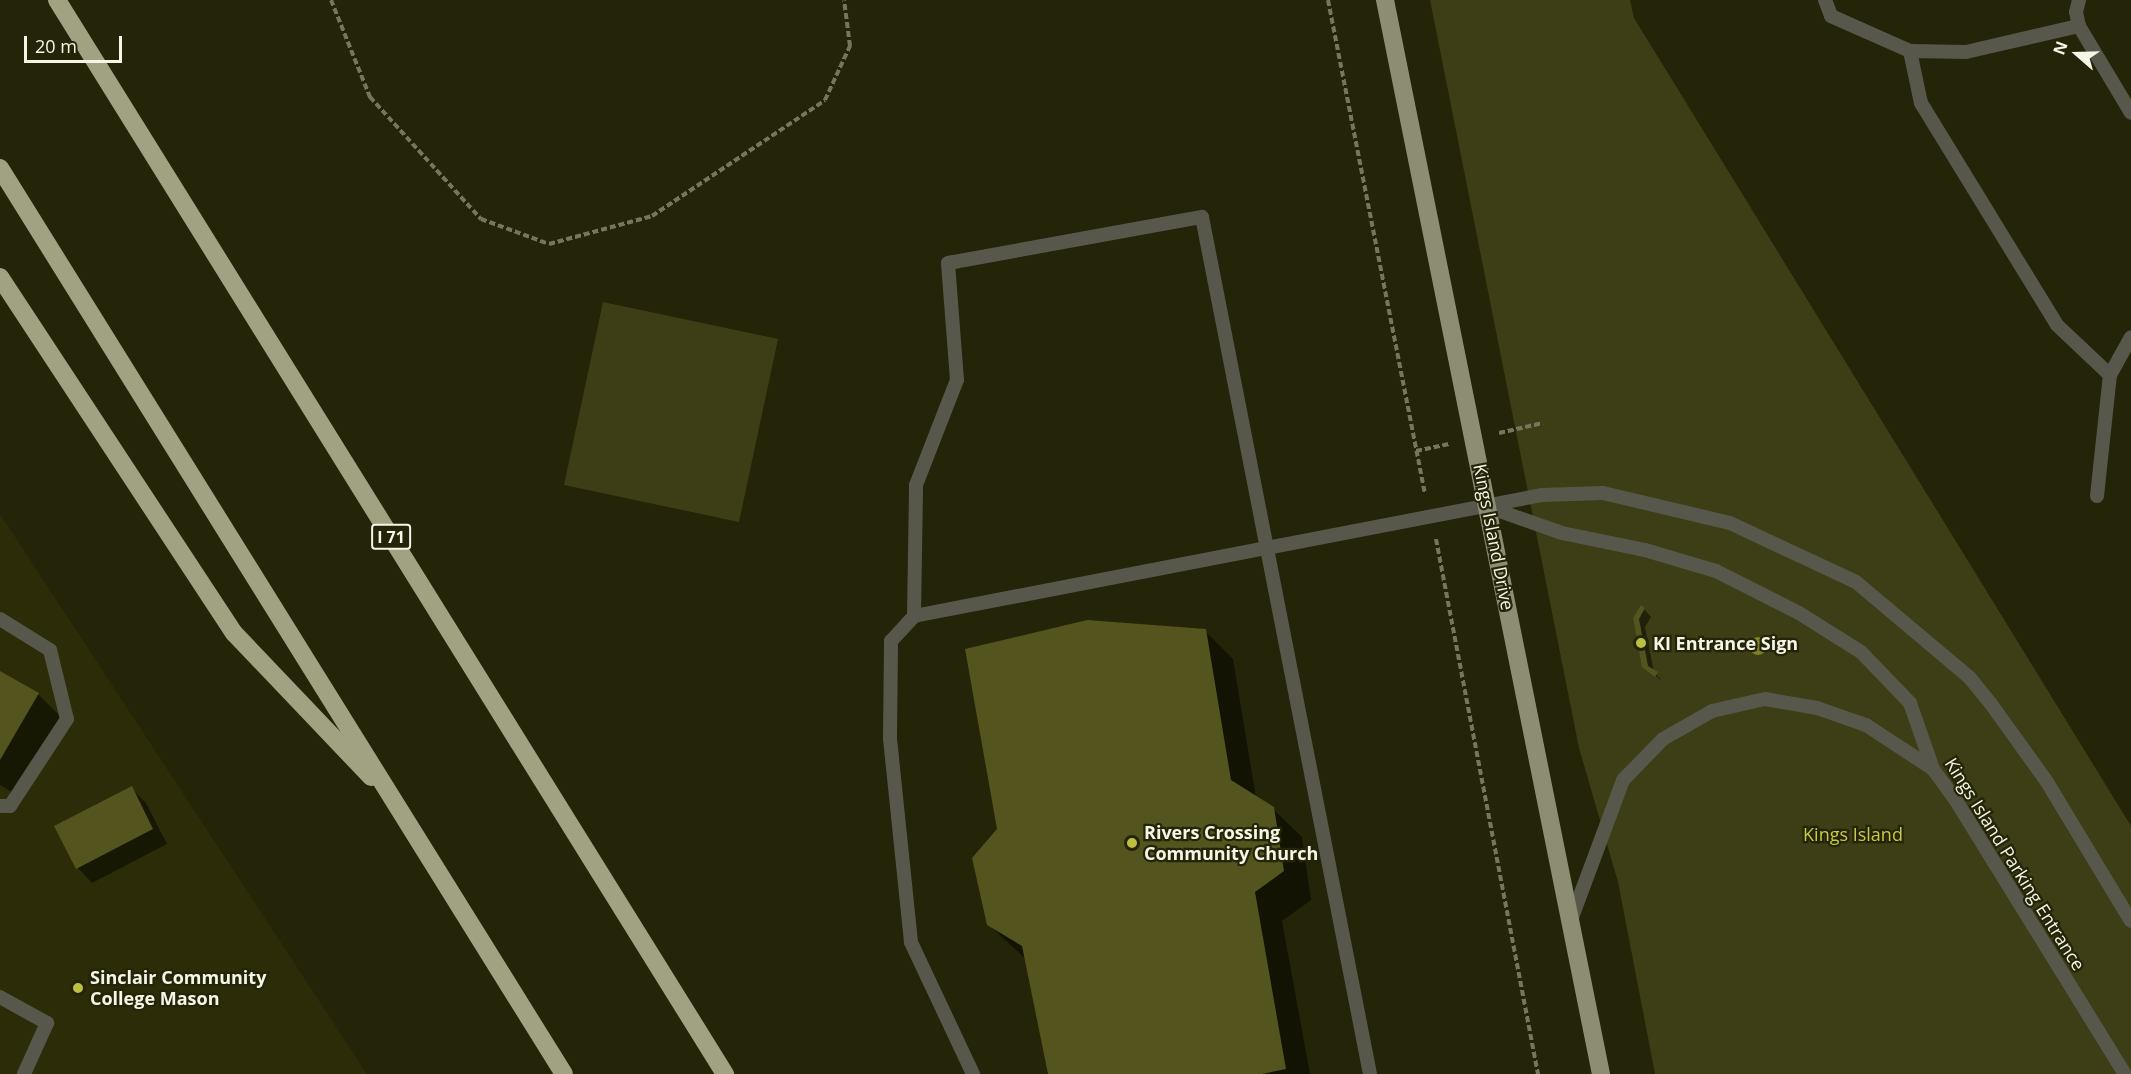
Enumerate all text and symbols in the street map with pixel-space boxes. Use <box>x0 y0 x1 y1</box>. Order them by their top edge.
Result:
scale bar <box>27 24 124 62</box>
north arrow <box>2047 24 2107 84</box>
text: 20 m <box>35 34 77 58</box>
text: N <box>2048 38 2073 58</box>
street label: Kings Island Drive <box>1469 462 1519 612</box>
road number: I 71 <box>370 524 412 550</box>
place label: KI Entrance Sign <box>1653 632 1798 654</box>
marker: KI Entrance Sign <box>1634 636 1648 650</box>
street label: Kings Island Parking Entrance <box>1940 754 2090 974</box>
place label: Rivers Crossing Community Church <box>1144 822 1318 864</box>
park label: Kings Island <box>1803 823 1903 845</box>
marker: Rivers Crossing Community Church <box>1125 836 1139 850</box>
place label: Sinclair Community College Mason <box>90 967 266 1010</box>
marker: Sinclair Community College Mason <box>71 981 85 995</box>

